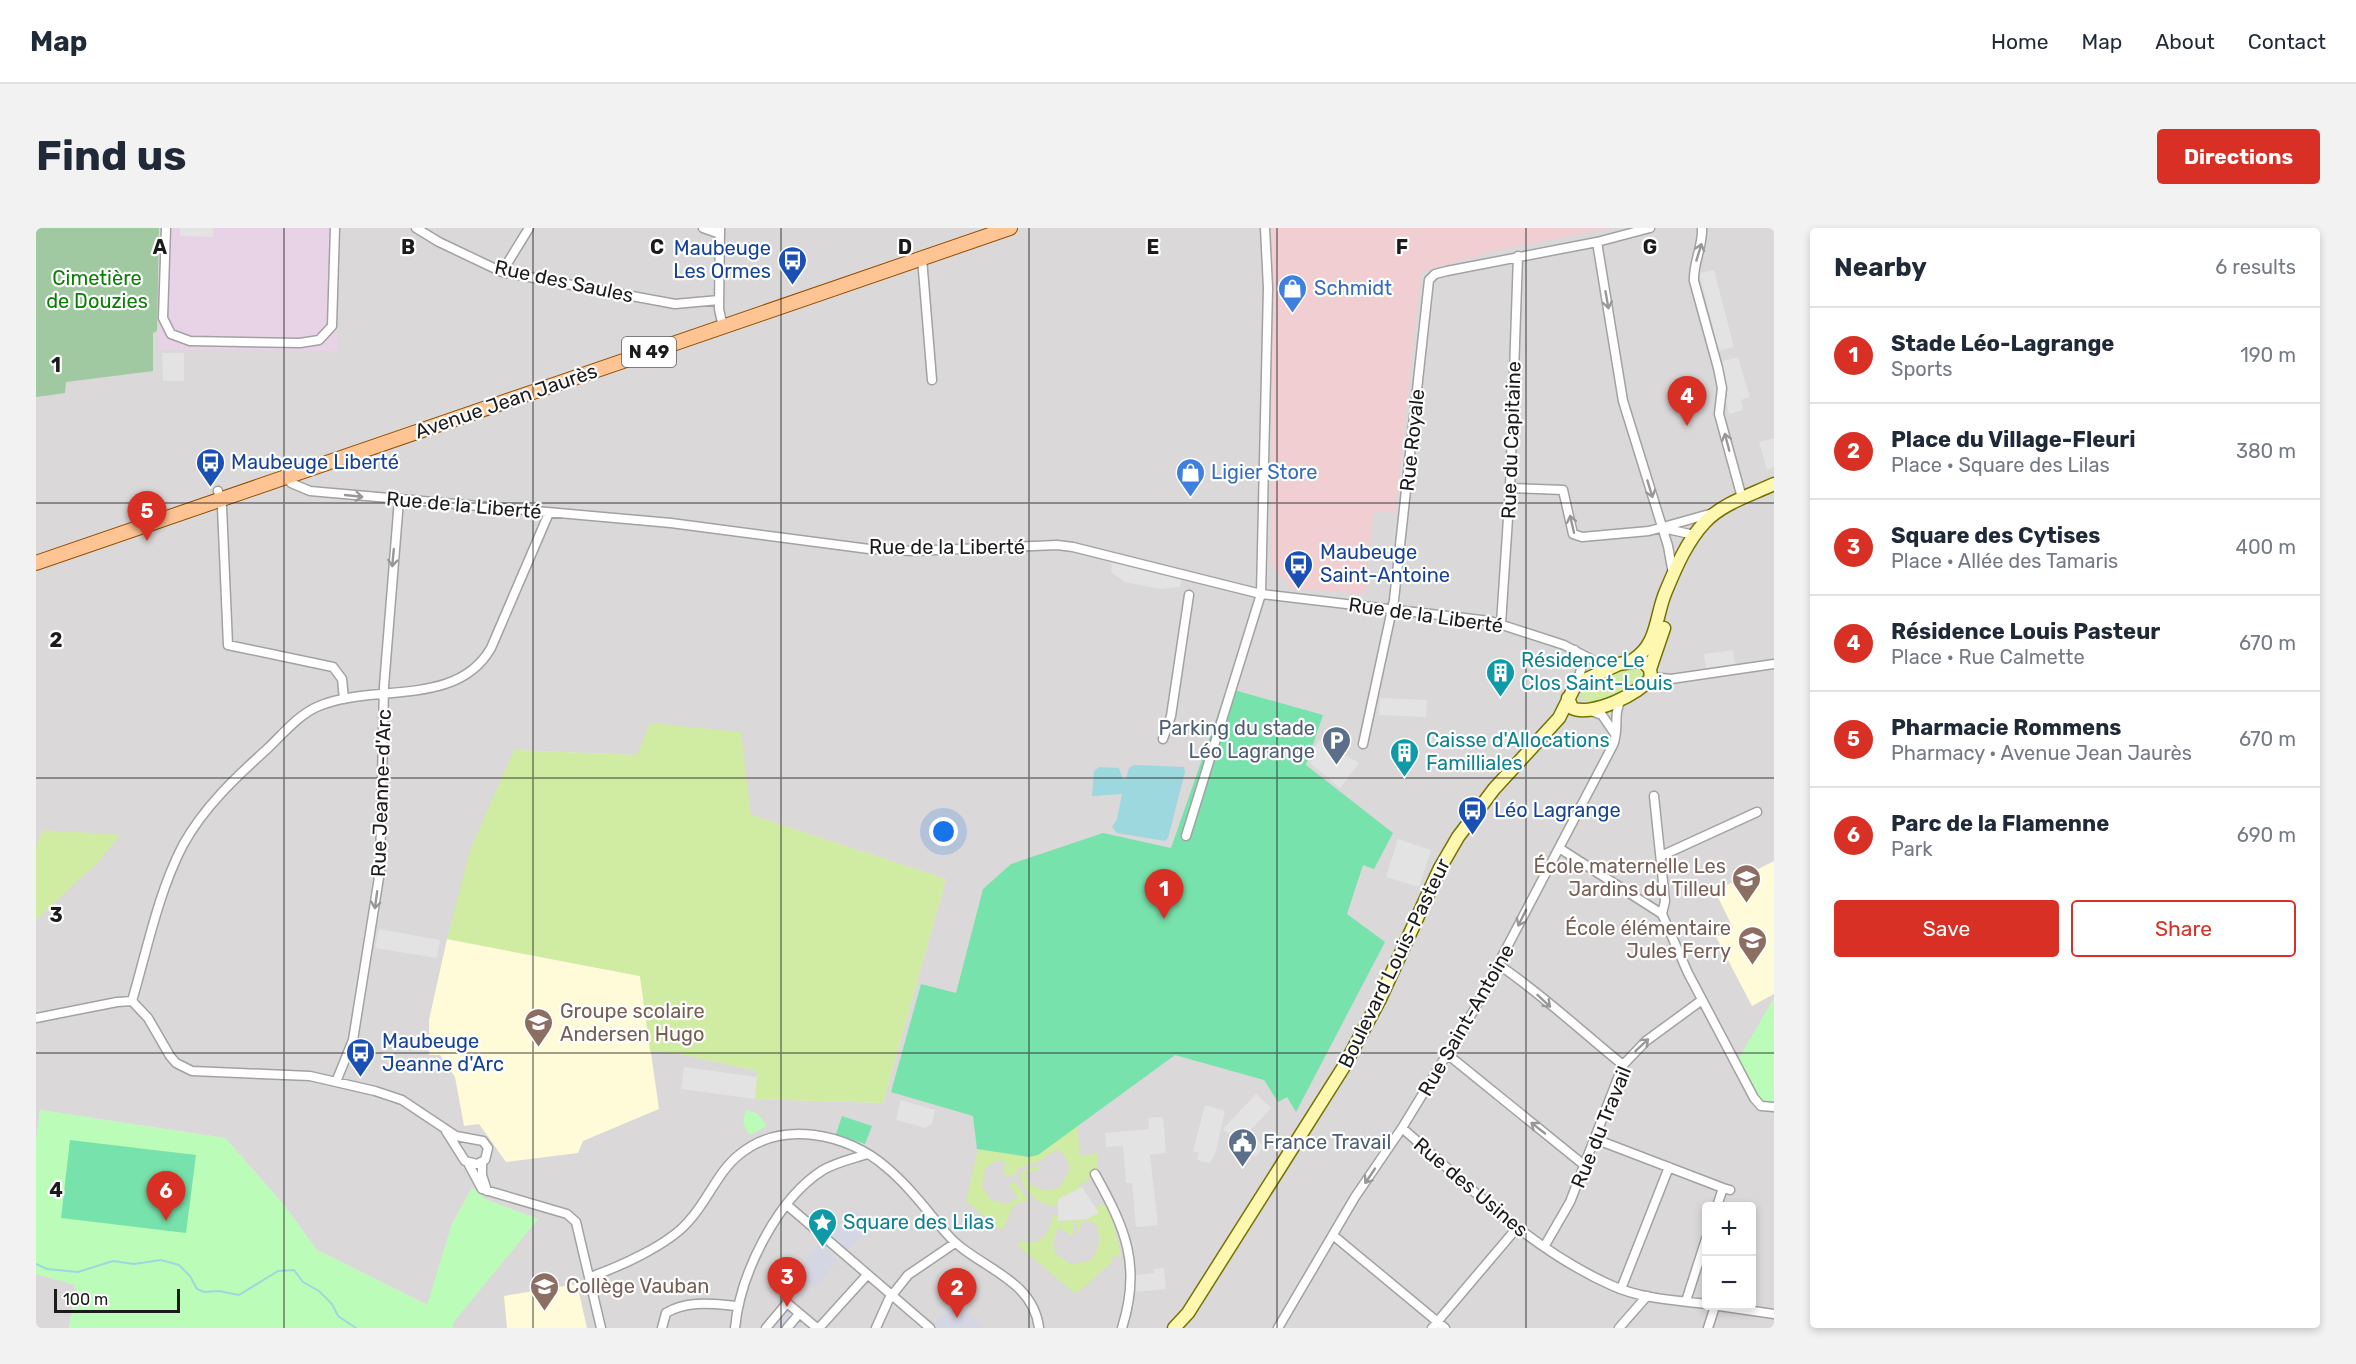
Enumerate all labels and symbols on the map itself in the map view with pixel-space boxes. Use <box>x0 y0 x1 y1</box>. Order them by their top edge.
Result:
text: A <box>153 235 168 259</box>
text: B <box>401 235 415 259</box>
text: C <box>650 235 664 259</box>
text: D <box>898 235 912 259</box>
text: E <box>1147 235 1159 259</box>
text: F <box>1396 235 1408 259</box>
text: G <box>1643 235 1657 259</box>
place label: Maubeuge Les Ormes <box>673 236 771 283</box>
one-way arrow <box>1694 243 1705 262</box>
bus stop icon: Maubeuge Les Ormes <box>776 244 808 286</box>
street label: Rue des Saules <box>492 255 636 307</box>
park label: Cimetière de Douzies <box>46 266 148 313</box>
shop icon: Schmidt <box>1277 272 1309 314</box>
place label: Schmidt <box>1314 276 1392 300</box>
one-way arrow <box>1601 289 1612 309</box>
road number: N 49 <box>622 337 676 367</box>
text: 1 <box>51 353 61 377</box>
street label: Avenue Jean Jaurès <box>412 359 600 443</box>
street label: Rue du Capitaine <box>1496 361 1526 519</box>
pin: 4 <box>1668 376 1706 426</box>
street label: Rue Royale <box>1395 387 1429 493</box>
one-way arrow <box>1721 433 1732 452</box>
bus stop icon: Maubeuge Liberté <box>194 446 226 488</box>
place label: Maubeuge Liberté <box>231 450 399 474</box>
shop icon: Ligier Store <box>1174 456 1206 498</box>
place label: Ligier Store <box>1211 460 1317 484</box>
one-way arrow <box>1646 479 1657 498</box>
street label: Rue de la Liberté <box>385 486 543 524</box>
one-way arrow <box>344 490 364 501</box>
pin: 5 <box>128 492 166 541</box>
one-way arrow <box>1565 515 1577 534</box>
street label: Rue de la Liberté <box>869 535 1025 559</box>
place label: Maubeuge Saint-Antoine <box>1320 540 1450 587</box>
one-way arrow <box>388 548 399 568</box>
bus stop icon: Maubeuge Saint-Antoine <box>1283 548 1315 590</box>
street label: Rue de la Liberté <box>1347 592 1505 638</box>
text: 2 <box>50 628 63 652</box>
place label: Résidence Le Clos Saint-Louis <box>1521 648 1673 695</box>
building icon: Résidence Le Clos Saint-Louis <box>1484 656 1516 698</box>
street label: Rue Jeanne-d'Arc <box>366 709 396 877</box>
place label: Parking du stade Léo Lagrange <box>1159 716 1315 763</box>
parking icon: Parking du stade Léo Lagrange <box>1320 724 1352 766</box>
place label: Caisse d'Allocations Familliales <box>1426 728 1610 775</box>
building icon: Caisse d'Allocations Familliales <box>1389 736 1421 778</box>
bus stop icon: Léo Lagrange <box>1457 794 1489 836</box>
place label: Léo Lagrange <box>1494 798 1621 822</box>
your location <box>929 817 958 846</box>
street label: Boulevard Louis-Pasteur <box>1333 854 1455 1072</box>
place label: École maternelle Les Jardins du Tilleul <box>1534 854 1726 901</box>
school or university icon: École maternelle Les Jardins du Tilleul <box>1731 862 1763 904</box>
pin: 1 <box>1144 870 1184 919</box>
one-way arrow <box>371 889 382 909</box>
text: 3 <box>49 903 63 927</box>
one-way arrow <box>1516 909 1528 926</box>
place label: École élémentaire Jules Ferry <box>1565 916 1731 963</box>
school or university icon: École élémentaire Jules Ferry <box>1736 924 1768 966</box>
street label: Rue Saint-Antoine <box>1413 940 1519 1100</box>
one-way arrow <box>1537 994 1552 1008</box>
place label: Groupe scolaire Andersen Hugo <box>560 999 705 1046</box>
school or university icon: Groupe scolaire Andersen Hugo <box>523 1006 555 1048</box>
place label: Maubeuge Jeanne d'Arc <box>382 1029 504 1076</box>
bus stop icon: Maubeuge Jeanne d'Arc <box>345 1036 377 1078</box>
one-way arrow <box>1635 1038 1650 1053</box>
street label: Rue du Travail <box>1566 1063 1636 1191</box>
one-way arrow <box>1530 1122 1546 1135</box>
public building icon: France Travail <box>1226 1126 1258 1168</box>
place label: France Travail <box>1263 1130 1391 1154</box>
street label: Rue des Usines <box>1409 1132 1533 1242</box>
one-way arrow <box>1364 1167 1376 1184</box>
pin: 6 <box>146 1172 186 1221</box>
text: 4 <box>49 1178 63 1202</box>
place icon: Square des Lilas <box>806 1206 838 1248</box>
place label: Square des Lilas <box>843 1210 994 1234</box>
pin: 3 <box>768 1258 807 1307</box>
pin: 2 <box>938 1268 976 1318</box>
school or university icon: Collège Vauban <box>529 1270 561 1312</box>
place label: Collège Vauban <box>566 1274 709 1298</box>
scale bar <box>54 1286 180 1314</box>

